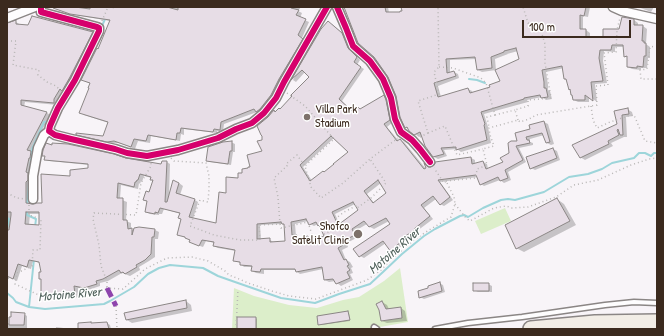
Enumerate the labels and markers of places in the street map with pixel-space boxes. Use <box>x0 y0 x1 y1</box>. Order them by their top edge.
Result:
place label: Villa Park Stadium <box>315 103 357 131</box>
marker: Villa Park Stadium <box>302 112 312 122</box>
place label: Shofco Satelit Clinic <box>292 220 349 248</box>
marker: Shofco Satelit Clinic <box>352 228 364 240</box>

